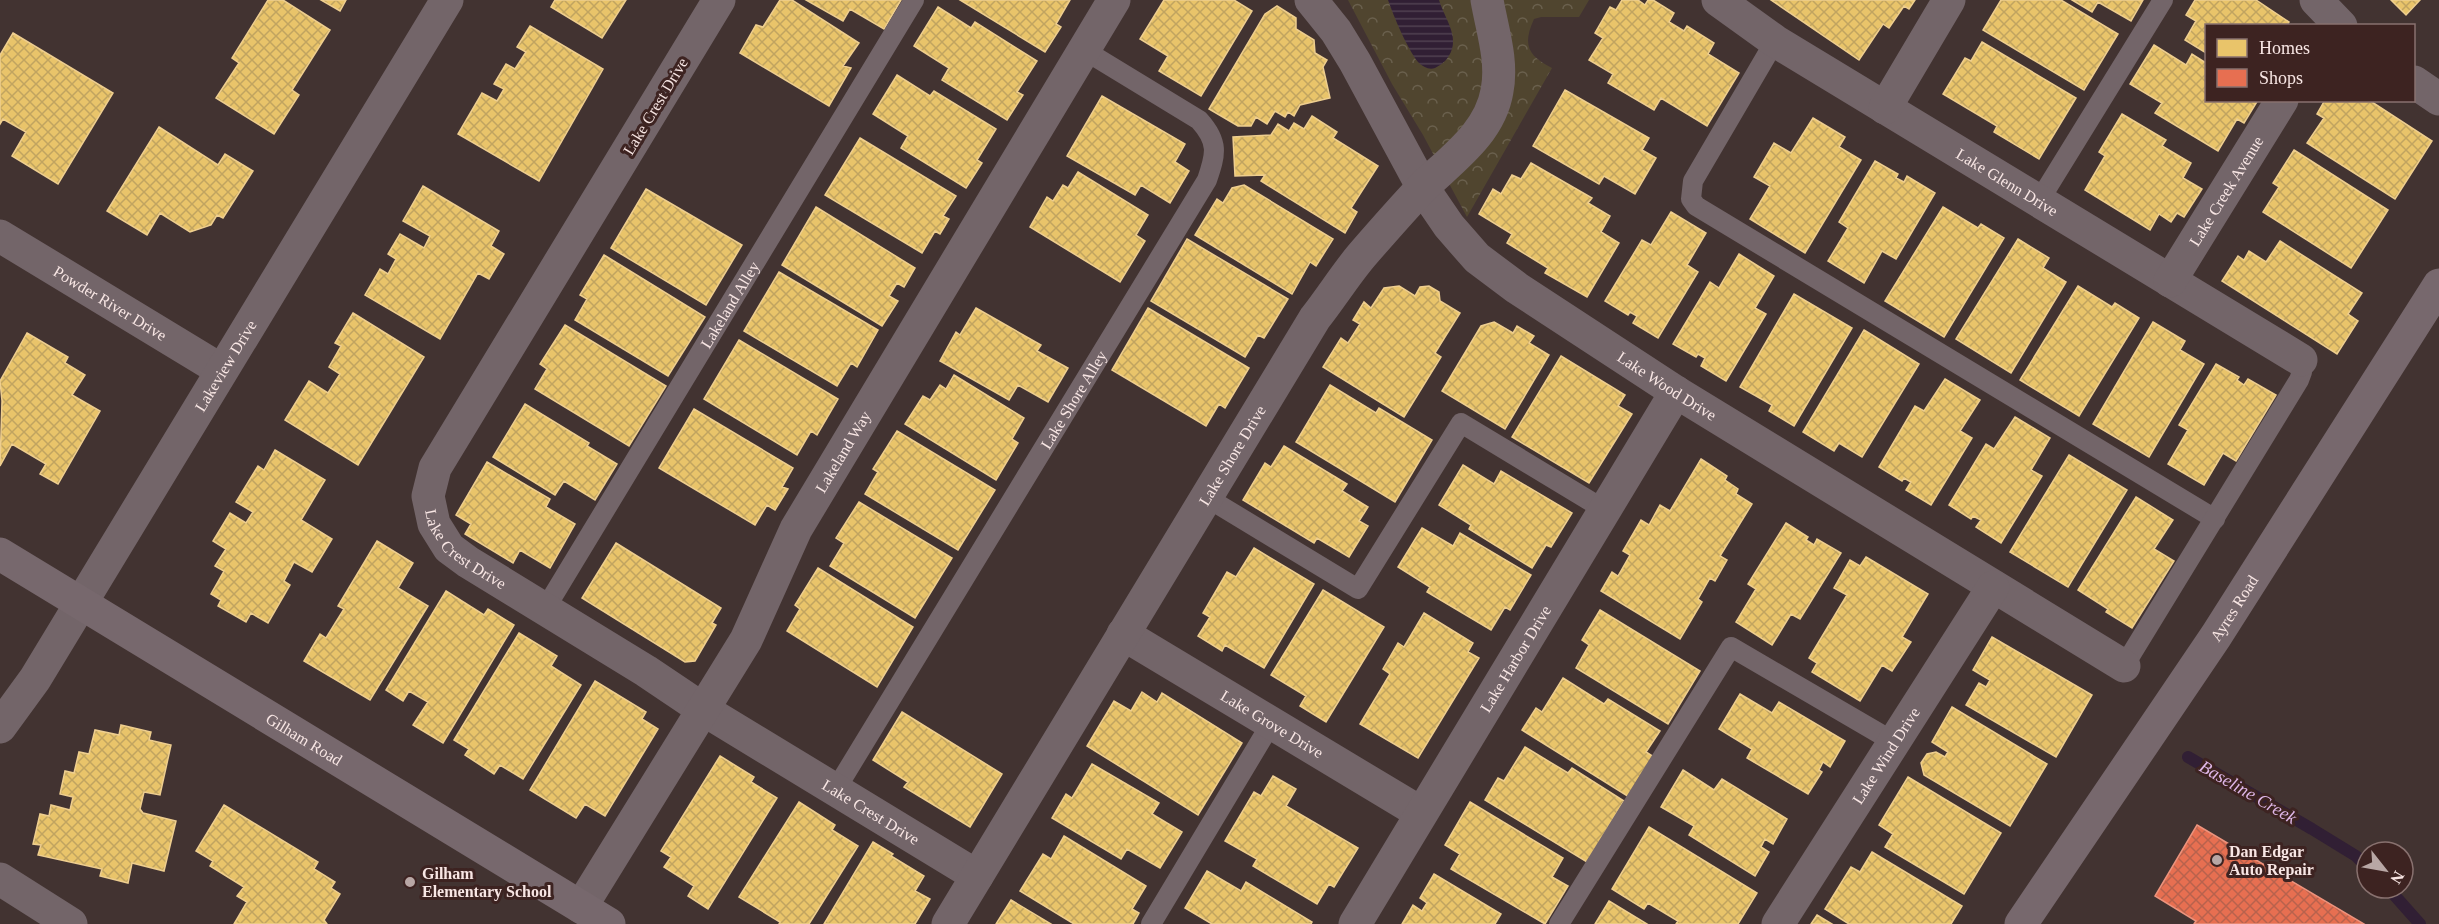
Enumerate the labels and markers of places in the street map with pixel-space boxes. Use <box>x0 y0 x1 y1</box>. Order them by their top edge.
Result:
place label: Dan Edgar Auto Repair <box>2229 843 2314 879</box>
marker: Dan Edgar Auto Repair <box>2210 853 2224 867</box>
place label: Gilham Elementary School <box>422 865 552 901</box>
marker: Gilham Elementary School <box>403 875 417 889</box>

